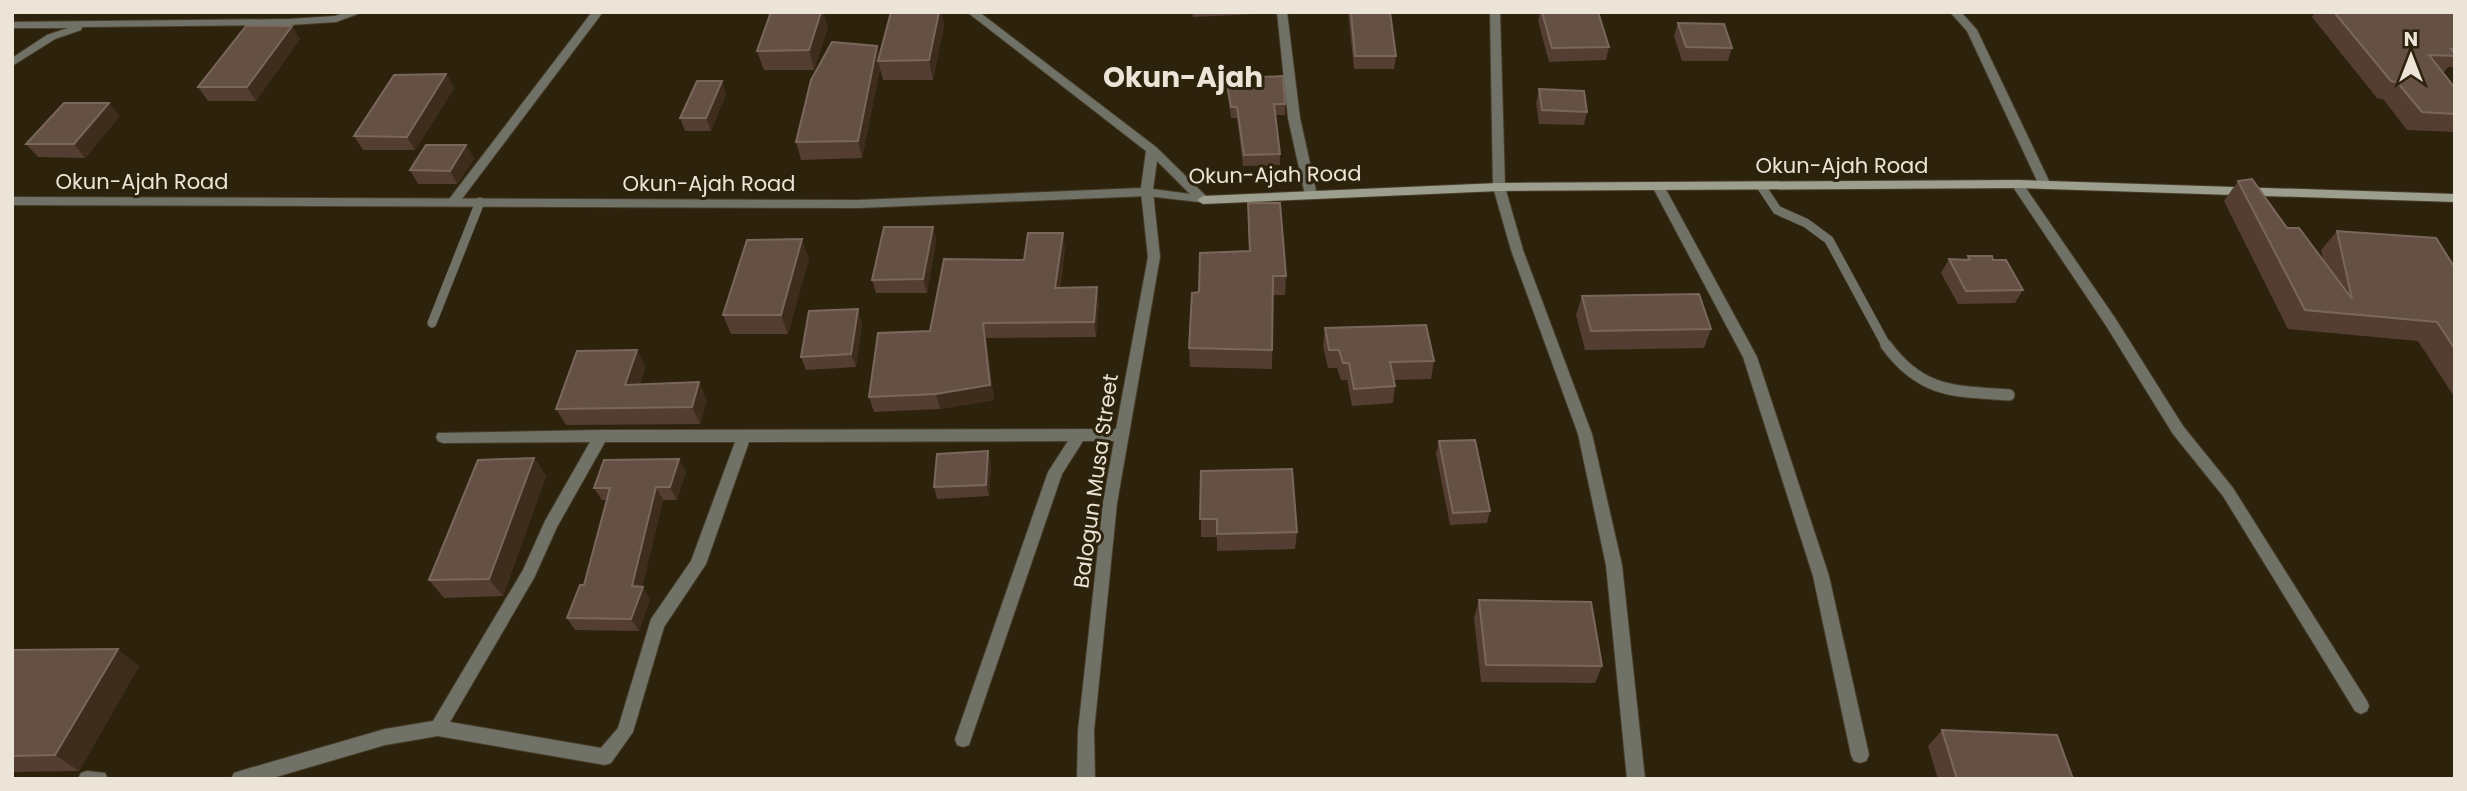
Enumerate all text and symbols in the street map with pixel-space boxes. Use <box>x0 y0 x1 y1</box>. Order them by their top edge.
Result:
north arrow <box>2376 21 2446 91</box>
text: N <box>2404 26 2418 53</box>
district label: Okun-Ajah <box>1103 58 1263 97</box>
street label: Okun-Ajah Road <box>1756 151 1928 180</box>
street label: Okun-Ajah Road <box>1188 158 1362 191</box>
street label: Okun-Ajah Road <box>56 167 228 196</box>
street label: Okun-Ajah Road <box>623 169 795 198</box>
street label: Balogun Musa Street <box>1066 372 1125 590</box>

